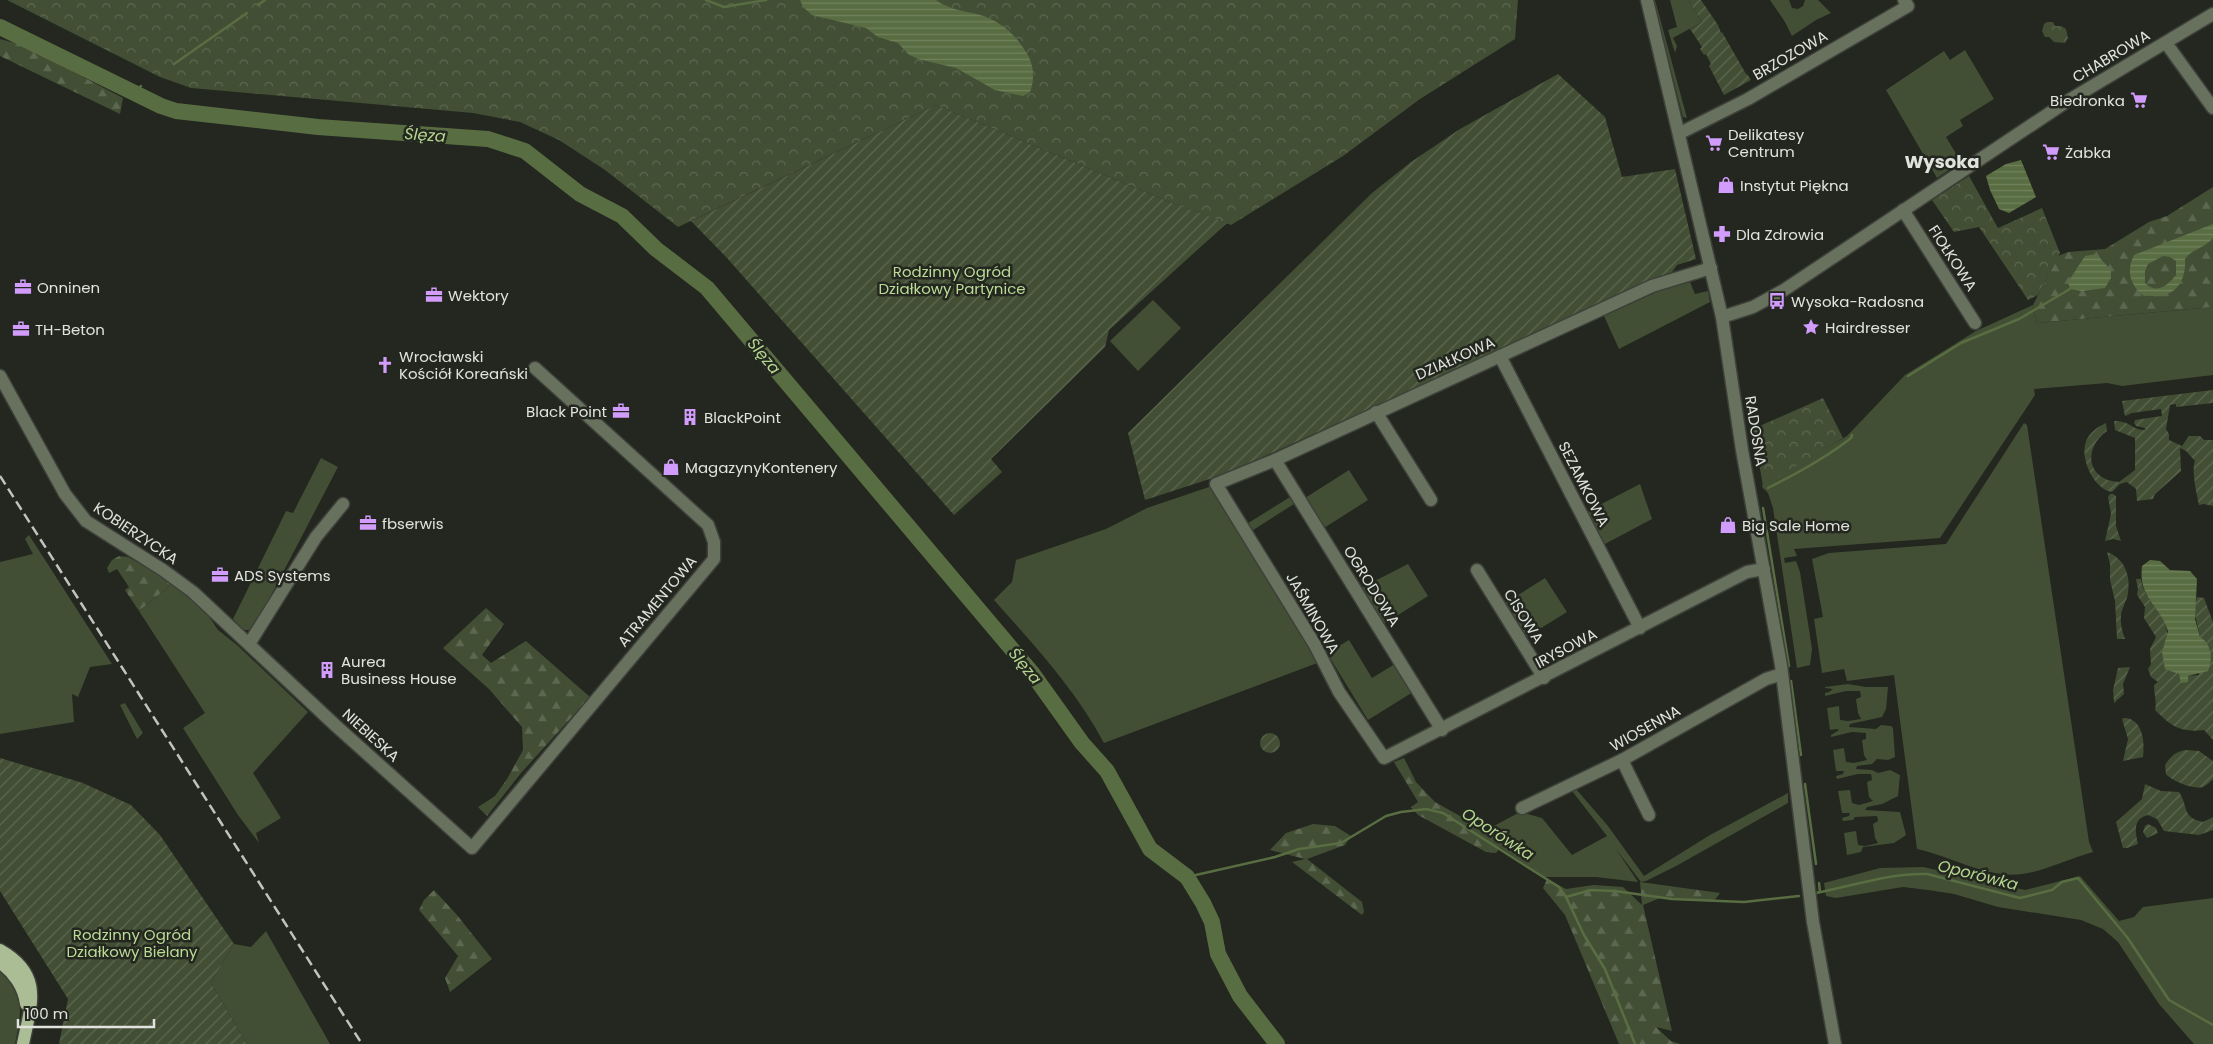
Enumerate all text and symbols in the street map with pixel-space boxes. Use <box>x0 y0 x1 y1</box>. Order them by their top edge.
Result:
street label: BRZOZOWA <box>1749 25 1831 85</box>
street label: CHABROWA <box>2068 25 2154 87</box>
place label: Biedronka <box>2050 90 2125 111</box>
supermarket icon: Biedronka <box>2129 90 2149 110</box>
water label: Ślęza <box>404 122 447 148</box>
place label: Delikatesy Centrum <box>1728 124 1805 162</box>
supermarket icon: Delikatesy Centrum <box>1704 133 1724 153</box>
supermarket icon: Żabka <box>2041 142 2061 162</box>
place label: Żabka <box>2065 142 2111 163</box>
district label: Wysoka <box>1904 149 1980 174</box>
shop icon: Instytut Piękna <box>1716 175 1736 195</box>
place label: Instytut Piękna <box>1740 175 1849 196</box>
street label: FIOŁKOWA <box>1924 221 1982 295</box>
pharmacy icon: Dla Zdrowia <box>1712 224 1732 244</box>
place label: Dla Zdrowia <box>1736 224 1824 245</box>
park label: Rodzinny Ogród Działkowy Partynice <box>878 261 1026 299</box>
office icon: Onninen <box>13 277 33 297</box>
place label: Onninen <box>37 277 100 298</box>
office icon: Wektory <box>424 285 444 305</box>
place label: Wektory <box>448 285 509 306</box>
bus stop icon: Wysoka-Radosna <box>1767 291 1787 311</box>
place label: Wysoka-Radosna <box>1791 291 1924 312</box>
place icon: Hairdresser <box>1801 317 1821 337</box>
place label: Hairdresser <box>1825 317 1911 338</box>
office icon: TH-Beton <box>11 319 31 339</box>
place label: TH-Beton <box>35 319 105 340</box>
street label: DZIAŁKOWA <box>1412 331 1498 385</box>
water label: Ślęza <box>742 333 786 379</box>
place label: Wrocławski Kościół Koreański <box>399 346 528 384</box>
church icon: Wrocławski Kościół Koreański <box>375 355 395 375</box>
street label: RADOSNA <box>1740 394 1772 468</box>
place label: Black Point <box>526 401 607 422</box>
office icon: Black Point <box>611 401 631 421</box>
building icon: BlackPoint <box>680 407 700 427</box>
place label: BlackPoint <box>704 407 781 428</box>
street label: SEZAMKOWA <box>1553 438 1615 530</box>
shop icon: MagazynyKontenery <box>661 457 681 477</box>
place label: MagazynyKontenery <box>685 457 838 478</box>
street label: KOBIERZYCKA <box>89 497 183 569</box>
office icon: fbserwis <box>358 513 378 533</box>
place label: fbserwis <box>382 513 444 534</box>
shop icon: Big Sale Home <box>1718 515 1738 535</box>
place label: Big Sale Home <box>1742 515 1850 536</box>
street label: OGRODOWA <box>1339 542 1405 630</box>
street label: ATRAMENTOWA <box>613 551 701 651</box>
office icon: ADS Systems <box>210 565 230 585</box>
place label: ADS Systems <box>234 565 331 586</box>
street label: JAŚMINOWA <box>1281 569 1345 657</box>
street label: CISOWA <box>1499 585 1549 647</box>
street label: IRYSOWA <box>1532 623 1600 673</box>
water label: Ślęza <box>1003 643 1047 689</box>
place label: Aurea Business House <box>341 651 457 689</box>
building icon: Aurea Business House <box>317 660 337 680</box>
street label: WIOSENNA <box>1606 700 1684 756</box>
street label: NIEBIESKA <box>338 704 404 766</box>
water label: Oporówka <box>1457 802 1539 866</box>
water label: Oporówka <box>1935 854 2021 896</box>
park label: Rodzinny Ogród Działkowy Bielany <box>66 924 198 962</box>
scale bar <box>18 996 154 1028</box>
text: 100 m <box>25 1003 68 1024</box>

